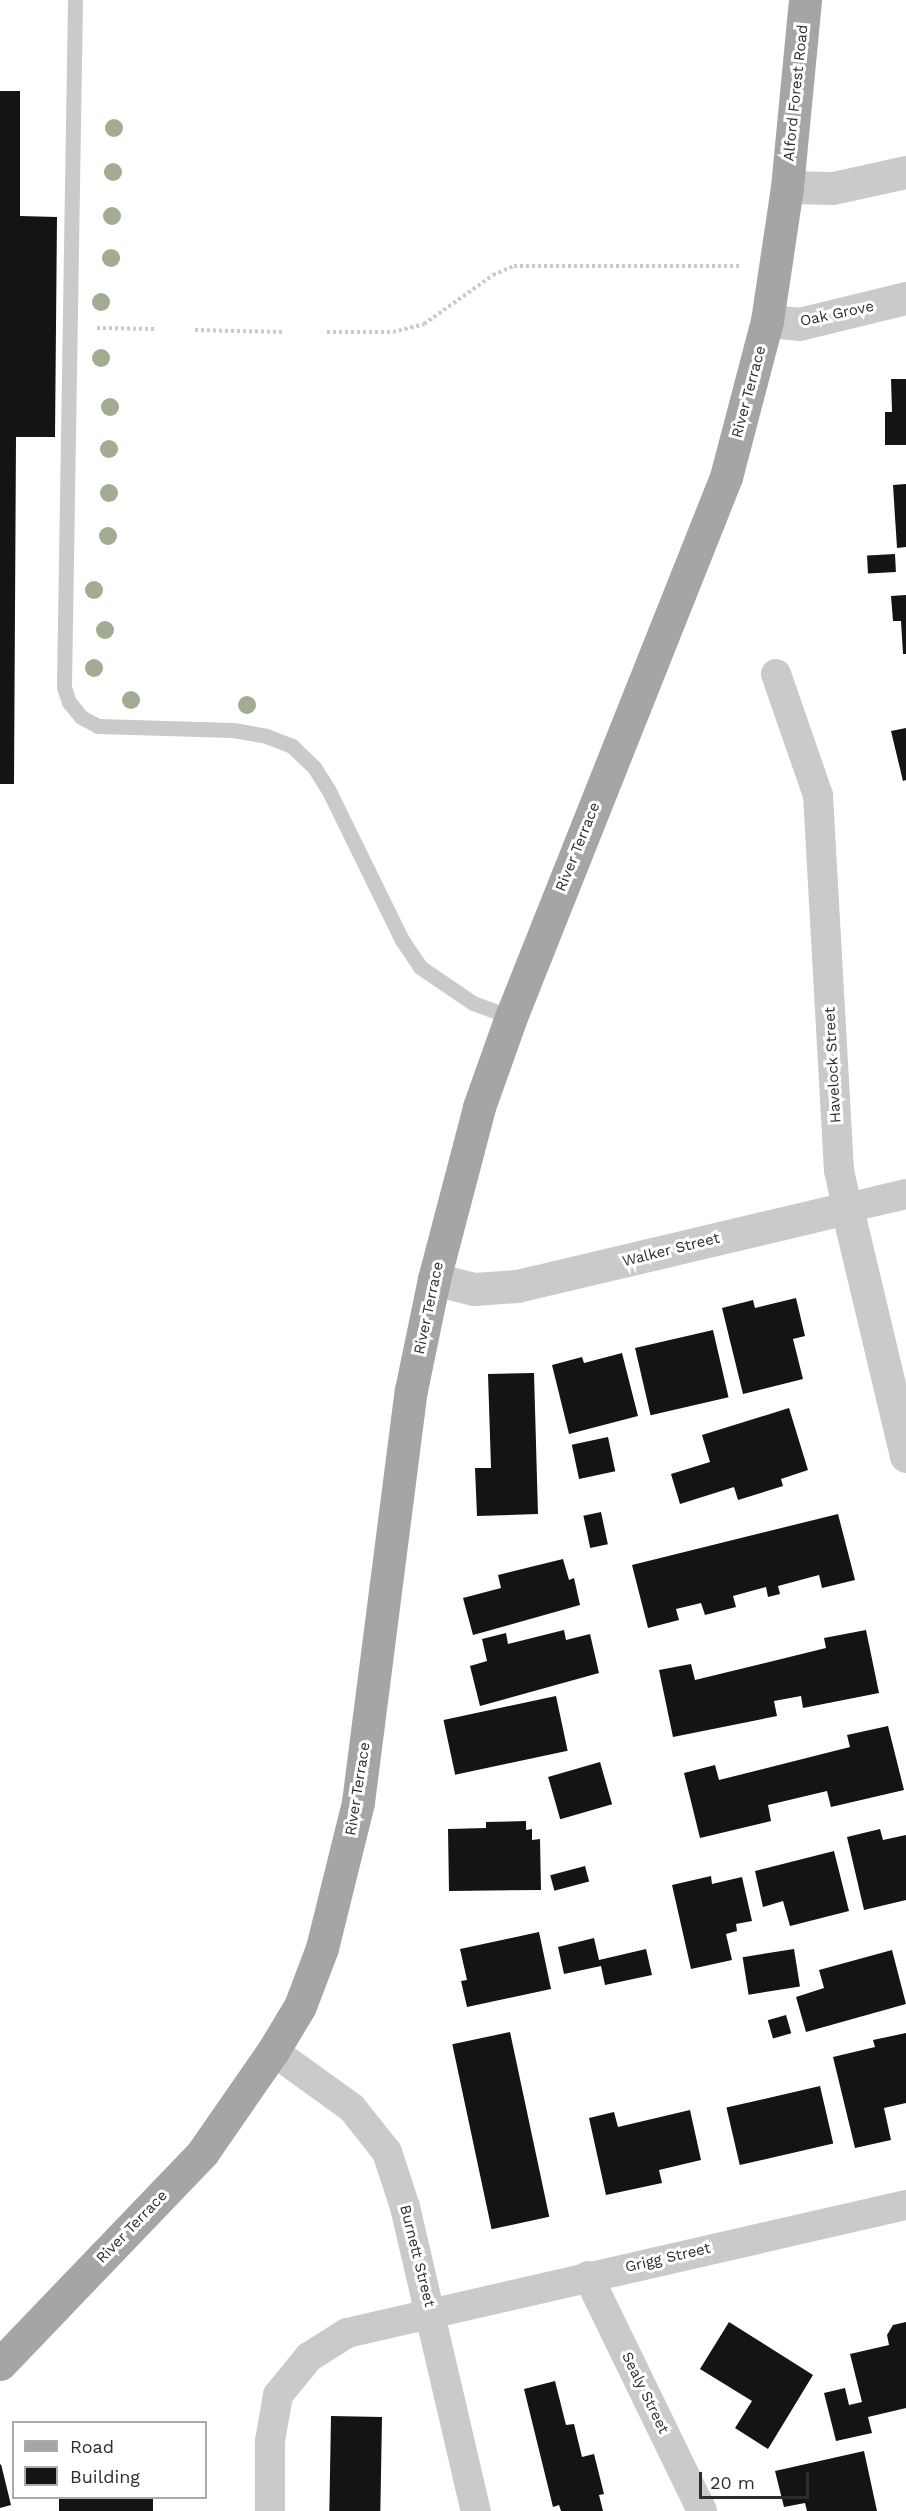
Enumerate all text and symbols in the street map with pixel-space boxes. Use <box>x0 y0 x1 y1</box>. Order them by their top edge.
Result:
street label: Alford Forest Road <box>780 24 812 162</box>
street label: Oak Grove <box>798 297 876 331</box>
street label: River Terrace <box>728 344 770 440</box>
street label: River Terrace <box>552 799 604 895</box>
street label: Havelock Street <box>821 1006 845 1124</box>
street label: Walker Street <box>620 1229 722 1271</box>
street label: River Terrace <box>410 1260 448 1356</box>
street label: River Terrace <box>342 1741 374 1837</box>
street label: River Terrace <box>92 2187 172 2267</box>
street label: Burnett Street <box>396 2203 438 2309</box>
street label: Grigg Street <box>623 2239 713 2277</box>
street label: Sealy Street <box>617 2349 673 2437</box>
legend <box>12 2421 207 2499</box>
text: Road <box>70 2436 114 2457</box>
scale bar <box>702 2460 812 2498</box>
text: Building <box>70 2466 140 2487</box>
text: 20 m <box>710 2472 755 2493</box>

